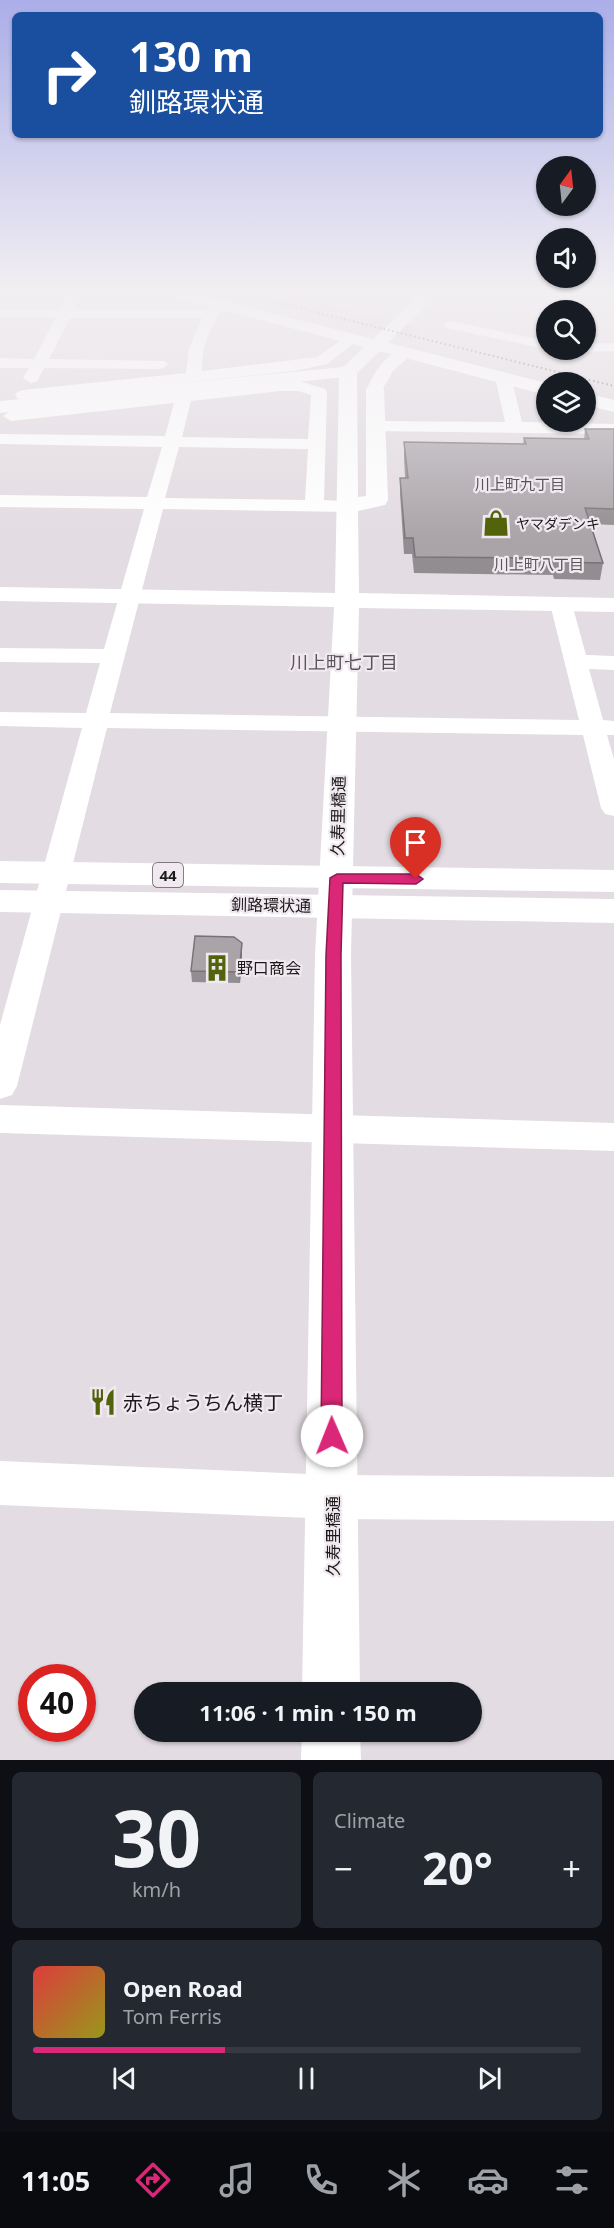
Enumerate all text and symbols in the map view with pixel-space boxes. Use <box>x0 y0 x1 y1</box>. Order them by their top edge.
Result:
text: 130 m <box>129 27 253 84</box>
icon: right <box>30 36 108 114</box>
text: 釧路環状通 <box>129 83 264 120</box>
north arrow <box>536 156 596 216</box>
map controls <box>536 156 596 432</box>
button: sound <box>536 228 596 288</box>
button: search <box>536 300 596 360</box>
button: layers <box>536 372 596 432</box>
district label: 川上町九丁目 <box>475 474 565 494</box>
shop icon: ヤマダデンキ <box>481 508 511 538</box>
place label: ヤマダデンキ <box>516 514 600 533</box>
district label: 川上町八丁目 <box>494 554 584 574</box>
district label: 川上町七丁目 <box>290 650 398 674</box>
street label: 久寿里橋通 <box>326 776 350 856</box>
pin <box>390 817 441 879</box>
icon: arrive <box>399 826 432 859</box>
road number: 44 <box>153 863 183 887</box>
street label: 釧路環状通 <box>231 893 311 917</box>
building icon: 野口商会 <box>202 953 232 983</box>
place label: 野口商会 <box>237 957 301 979</box>
restaurant icon: 赤ちょうちん横丁 <box>88 1387 118 1417</box>
place label: 赤ちょうちん横丁 <box>123 1389 283 1416</box>
position arrow <box>300 1404 364 1468</box>
street label: 久寿里橋通 <box>322 1496 344 1576</box>
speed limit sign: 40 <box>18 1664 96 1742</box>
text: 11:06 · 1 min · 150 m <box>199 1697 417 1727</box>
text: 30 <box>112 1784 201 1890</box>
text: Climate <box>334 1807 405 1834</box>
text: 20° <box>422 1837 493 1898</box>
text: − <box>334 1846 353 1891</box>
text: + <box>562 1846 581 1891</box>
text: km/h <box>132 1876 181 1903</box>
text: Open Road <box>123 1973 243 2003</box>
text: Tom Ferris <box>123 2003 222 2030</box>
icon: previous <box>108 2062 141 2095</box>
icon: pause <box>290 2062 323 2095</box>
icon: next <box>473 2062 506 2095</box>
icon: directions <box>132 2159 174 2201</box>
icon: music <box>216 2159 258 2201</box>
icon: phone <box>300 2159 342 2201</box>
icon: climate <box>383 2159 425 2201</box>
icon: car <box>467 2159 509 2201</box>
icon: filters <box>551 2159 593 2201</box>
text: 11:05 <box>21 2162 90 2199</box>

